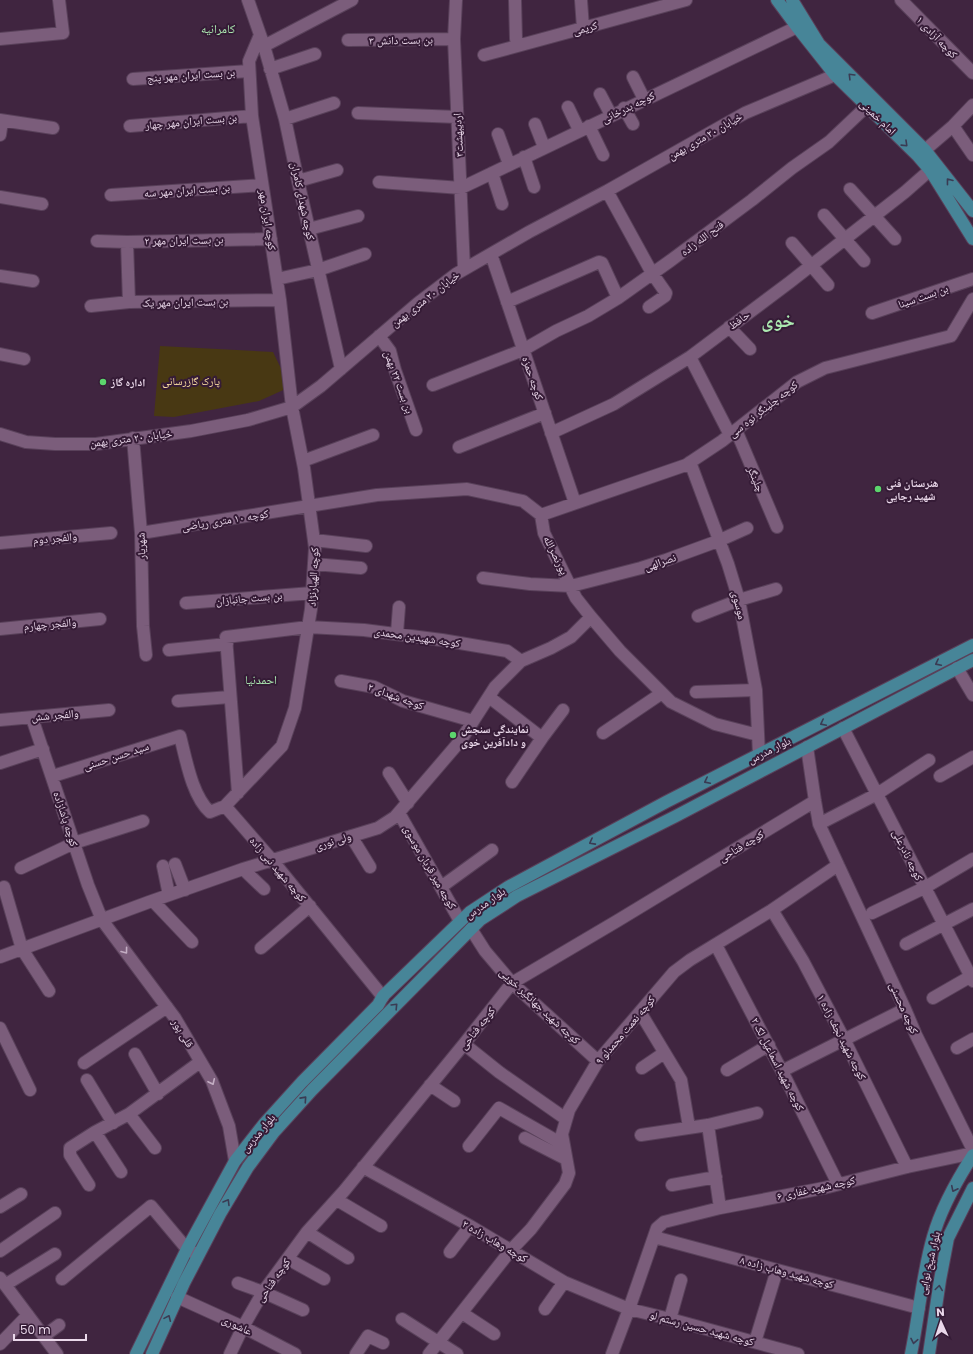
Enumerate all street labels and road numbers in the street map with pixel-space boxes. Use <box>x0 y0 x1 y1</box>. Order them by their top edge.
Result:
street label: کوچه آزادی ۱ <box>913 12 962 62</box>
street label: کریمی <box>571 17 600 39</box>
street label: بن بست دانش ۳ <box>369 31 433 49</box>
street label: بن بست ایران مهر پنج <box>146 64 236 86</box>
street label: کوچه بدرخانی <box>599 87 658 127</box>
street label: امام خمینی <box>856 96 900 138</box>
street label: خیابان ۲۰ متری بهمن <box>665 108 745 164</box>
street label: بن بست ایران مهر چهار <box>143 109 238 133</box>
street label: اردیبهشت۳ <box>449 113 467 157</box>
street label: کوچه شهدای کامران <box>287 160 319 242</box>
street label: بن بست ایران مهر سه <box>143 179 231 201</box>
street label: کوچه ایران مهر <box>255 188 281 252</box>
street label: فتح الله زاده <box>677 216 727 260</box>
street label: ۲ بن بست ایران مهر <box>144 231 224 249</box>
street label: خیابان ۲۰ متری بهمن <box>387 267 463 331</box>
street label: بن بست سینا <box>896 280 950 312</box>
street label: بن بست ایران مهر یک <box>142 293 228 311</box>
street label: حافظ <box>725 307 753 333</box>
street label: بن بست ۲۲ بهمن <box>380 348 418 416</box>
street label: کوچه حمزه <box>518 354 548 402</box>
street label: کوچه چلینگر نوه سی <box>725 376 801 441</box>
street label: خیابان ۲۰ متری بهمن <box>89 425 173 451</box>
street label: چلینگر <box>743 463 769 494</box>
street label: کوچه ۱۰ متری ریاضی <box>180 505 270 535</box>
street label: والفجر دوم <box>32 528 78 548</box>
street label: شهریار <box>133 532 149 561</box>
street label: پورنصرالله <box>540 533 572 577</box>
street label: کوچه الهیارنژاد <box>303 546 323 607</box>
street label: نصرالهی <box>642 549 678 575</box>
street label: بن بست جانبازان <box>215 587 283 609</box>
street label: موسوی <box>728 589 750 621</box>
street label: والفجر چهارم <box>23 614 77 634</box>
street label: کوچه شهیدین محمدی <box>373 623 462 651</box>
street label: کوچه شهدای ۲ <box>366 678 427 714</box>
street label: والفجر شش <box>31 705 79 725</box>
street label: بلوار مدرس <box>745 732 793 768</box>
street label: سید حسن حسنی <box>81 738 151 774</box>
street label: کوچه پاشازاده <box>50 789 83 849</box>
street label: کوچه میر قربان موسوی <box>399 822 461 912</box>
street label: کوچه فتاحی <box>715 826 767 866</box>
street label: کوچه نادرعلی <box>889 827 927 884</box>
street label: ولی نوری <box>313 828 353 854</box>
street label: کوچه شهید نبی زاده <box>246 833 310 905</box>
street label: بلوار مدرس <box>461 883 509 923</box>
street label: کوچه شهید جهانگیر خویی <box>496 964 584 1048</box>
street label: کوچه محسنی <box>886 980 923 1037</box>
street label: کوچه شهید نجف زاده ۱ <box>813 991 871 1083</box>
street label: کوچه نعمت محمدلو ۹ <box>591 992 659 1068</box>
street label: کوچه فتاحی <box>455 1003 499 1053</box>
street label: کوچه شهید اسماعیل لک ۲ <box>747 1014 809 1114</box>
street label: قلی پور <box>168 1015 198 1051</box>
street label: بلوار مدرس <box>237 1110 279 1156</box>
street label: کوچه شهید غفاری ۶ <box>775 1172 857 1204</box>
street label: کوچه وهاب زاده ۲ <box>459 1216 531 1266</box>
street label: بلوار شیخ نوایی <box>914 1230 944 1296</box>
street label: کوچه شهید وهاب زاده ۸ <box>738 1252 836 1292</box>
street label: کوچه فتاحی <box>252 1254 294 1305</box>
street label: کوچه شهید حسین رستم لو <box>648 1306 756 1350</box>
street label: عاشوری <box>219 1311 255 1339</box>

